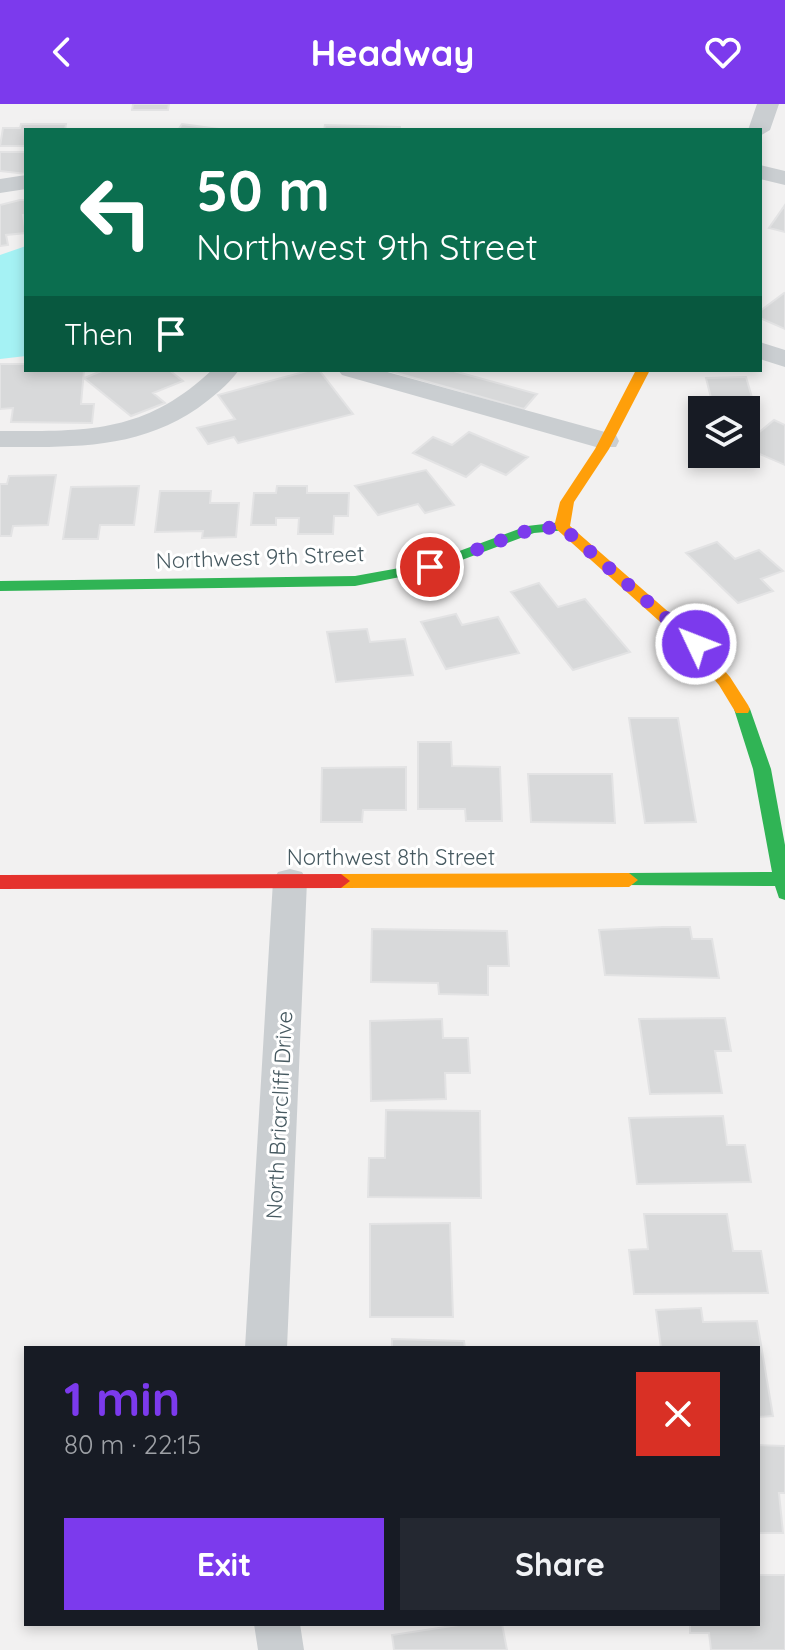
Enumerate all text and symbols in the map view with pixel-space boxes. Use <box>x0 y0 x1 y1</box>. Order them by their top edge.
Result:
icon: back <box>40 30 84 74</box>
text: Headway <box>310 30 475 75</box>
icon: heart <box>701 30 745 74</box>
text: 50 m <box>196 155 330 225</box>
icon: left <box>64 160 168 264</box>
text: Northwest 9th Street <box>196 224 538 269</box>
icon: arrive <box>149 312 193 356</box>
text: Then <box>64 315 133 353</box>
map controls <box>688 396 760 468</box>
button: layers <box>688 396 760 468</box>
pin <box>396 533 464 601</box>
street label: Northwest 9th Street <box>155 539 365 575</box>
icon: arrive <box>408 545 452 589</box>
position arrow <box>654 602 738 686</box>
street label: Northwest 8th Street <box>287 843 495 871</box>
street label: North Briarcliff Drive <box>260 1010 298 1220</box>
text: 1 min <box>64 1368 180 1428</box>
button: close <box>636 1372 720 1456</box>
text: 80 m · 22:15 <box>64 1428 201 1461</box>
button: Exit <box>64 1518 384 1610</box>
button: Share <box>400 1518 720 1610</box>

